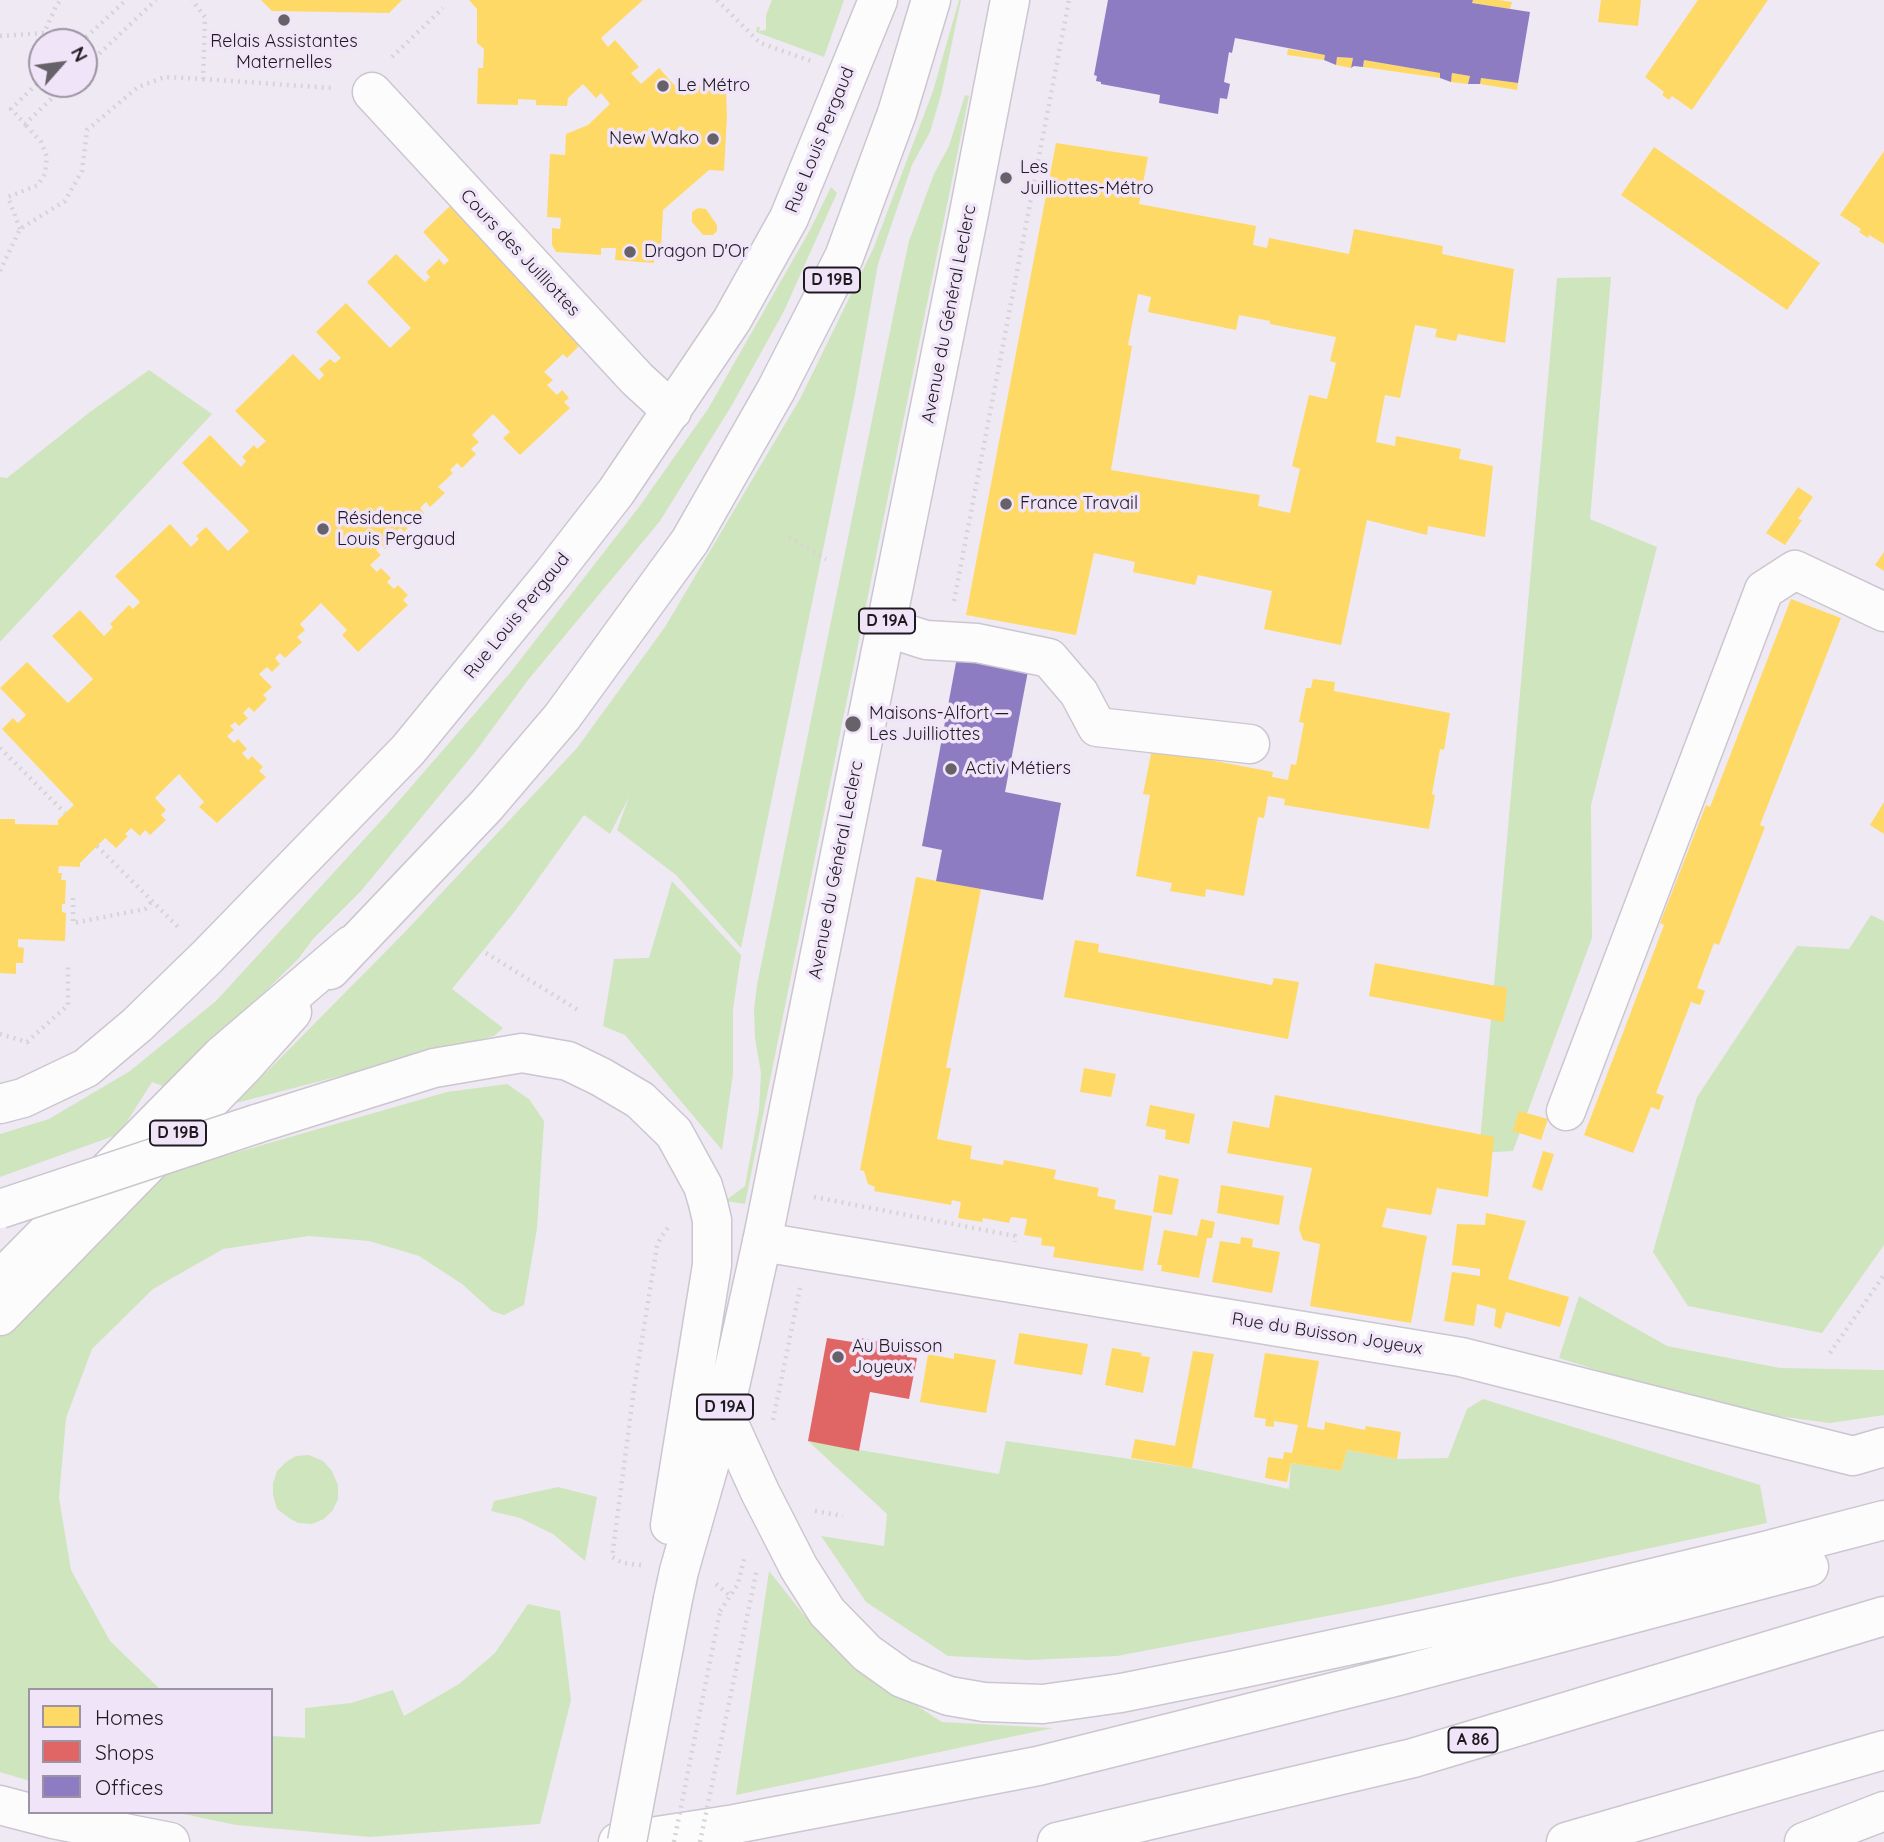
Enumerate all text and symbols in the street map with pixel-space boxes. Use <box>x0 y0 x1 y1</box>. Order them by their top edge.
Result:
marker: Relais Assistantes Maternelles <box>276 12 292 28</box>
north arrow <box>28 28 98 98</box>
place label: Relais Assistantes Maternelles <box>210 31 358 74</box>
text: N <box>66 42 94 66</box>
street label: Rue Louis Pergaud <box>781 64 859 216</box>
place label: Le Métro <box>677 75 750 97</box>
marker: Le Métro <box>655 78 671 94</box>
place label: New Wako <box>609 128 699 150</box>
marker: New Wako <box>705 131 721 147</box>
place label: Les Juilliottes-Métro <box>1020 157 1154 200</box>
marker: Les Juilliottes-Métro <box>998 170 1014 186</box>
street label: Cours des Juilliottes <box>456 185 584 321</box>
street label: Avenue du Général Leclerc <box>917 203 981 425</box>
place label: Dragon D'Or <box>644 241 749 263</box>
marker: Dragon D'Or <box>622 244 638 260</box>
road number: D 19B <box>804 268 860 292</box>
place label: France Travail <box>1020 493 1138 515</box>
marker: France Travail <box>998 496 1014 512</box>
place label: Résidence Louis Pergaud <box>337 508 455 550</box>
marker: Résidence Louis Pergaud <box>315 521 331 537</box>
street label: Rue Louis Pergaud <box>460 549 574 683</box>
road number: D 19A <box>859 608 915 634</box>
place label: Maisons-Alfort — Les Juilliottes <box>869 703 1009 746</box>
marker: Maisons-Alfort — Les Juilliottes <box>843 714 863 734</box>
place label: Activ Métiers <box>965 758 1071 780</box>
street label: Avenue du Général Leclerc <box>804 759 868 981</box>
marker: Activ Métiers <box>943 761 959 777</box>
road number: D 19B <box>150 1120 206 1146</box>
street label: Rue du Buisson Joyeux <box>1230 1308 1424 1360</box>
place label: Au Buisson Joyeux <box>852 1336 943 1378</box>
marker: Au Buisson Joyeux <box>830 1349 846 1365</box>
road number: D 19A <box>697 1394 753 1420</box>
legend <box>28 1688 273 1814</box>
text: Homes <box>95 1704 164 1730</box>
road number: A 86 <box>1448 1728 1498 1752</box>
text: Shops <box>95 1739 154 1765</box>
text: Offices <box>95 1774 163 1800</box>

